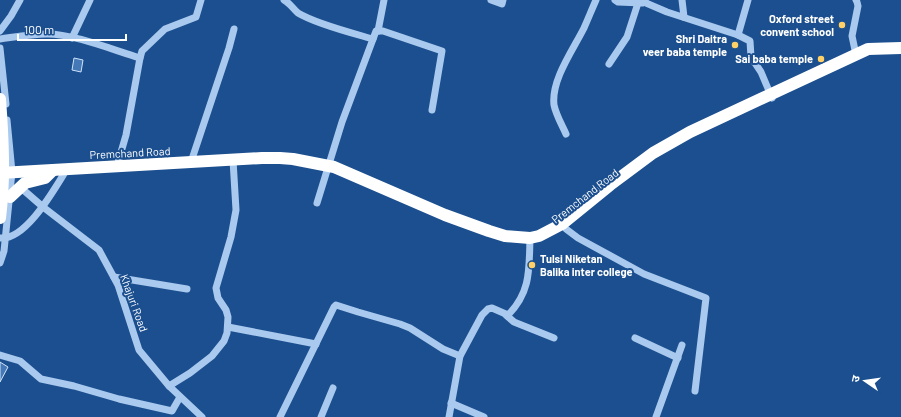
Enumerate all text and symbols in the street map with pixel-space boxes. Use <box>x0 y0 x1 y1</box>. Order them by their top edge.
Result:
place label: Oxford street convent school <box>760 12 834 38</box>
scale bar <box>18 16 126 42</box>
marker: Oxford street convent school <box>837 20 847 30</box>
text: 100 m <box>24 22 54 36</box>
place label: Shri Daitra veer baba temple <box>643 32 727 58</box>
marker: Shri Daitra veer baba temple <box>730 40 740 50</box>
place label: Sai baba temple <box>735 52 813 65</box>
marker: Sai baba temple <box>816 54 826 64</box>
street label: Premchand Road <box>89 144 171 161</box>
street label: Premchand Road <box>549 166 621 226</box>
place label: Tulsi Niketan Balika inter college <box>540 252 633 278</box>
marker: Tulsi Niketan Balika inter college <box>527 260 537 270</box>
street label: Khajuri Road <box>118 272 151 333</box>
north arrow <box>845 361 885 401</box>
text: उ <box>848 373 862 383</box>

